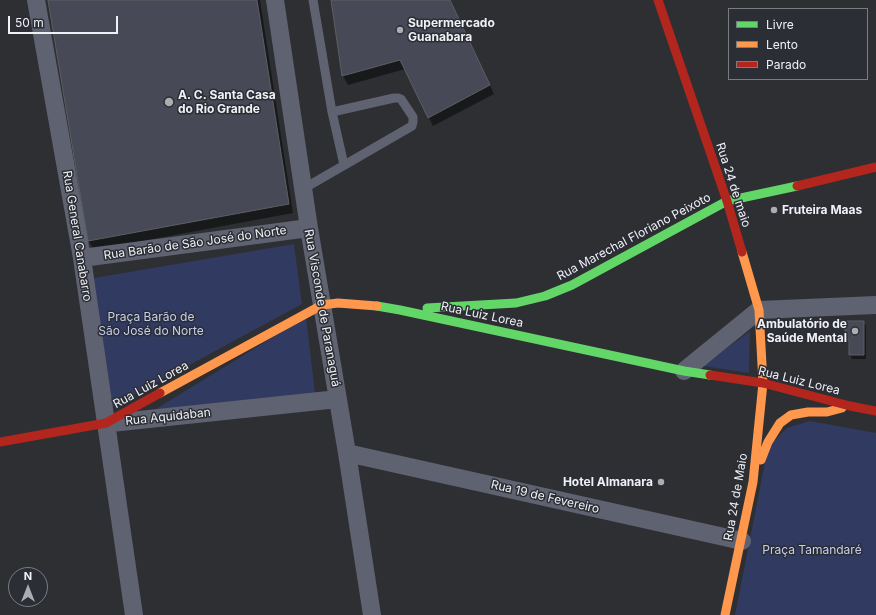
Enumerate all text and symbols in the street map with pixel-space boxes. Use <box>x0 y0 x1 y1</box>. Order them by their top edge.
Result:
scale bar <box>10 8 120 34</box>
legend <box>728 8 868 80</box>
text: 50 m <box>15 15 44 30</box>
place label: Supermercado Guanabara <box>408 16 495 44</box>
text: Livre <box>766 17 794 32</box>
marker: Supermercado Guanabara <box>395 25 405 35</box>
text: Lento <box>766 37 798 52</box>
text: Parado <box>766 57 806 72</box>
place label: A. C. Santa Casa do Rio Grande <box>178 88 276 116</box>
marker: A. C. Santa Casa do Rio Grande <box>163 96 175 108</box>
street label: Rua 24 de maio <box>713 141 753 229</box>
street label: Rua General Canabarro <box>60 170 94 302</box>
street label: Rua Marechal Floriano Peixoto <box>555 190 713 284</box>
place label: Fruteira Maas <box>782 203 862 217</box>
marker: Fruteira Maas <box>769 205 779 215</box>
street label: Rua Barão de São José do Norte <box>103 223 287 263</box>
street label: Rua Visconde de Paranaguá <box>301 228 343 388</box>
street label: Rua Luiz Lorea <box>439 299 525 331</box>
park label: Praça Barão de São José do Norte <box>98 310 204 338</box>
place label: Ambulatório de Saúde Mental <box>757 317 847 345</box>
marker: Ambulatório de Saúde Mental <box>850 326 860 336</box>
street label: Rua Luiz Lorea <box>111 358 191 412</box>
street label: Rua Luiz Lorea <box>757 364 841 398</box>
street label: Rua Aquidaban <box>125 405 211 429</box>
street label: Rua 24 de Maio <box>721 452 751 542</box>
place label: Hotel Almanara <box>563 475 653 489</box>
marker: Hotel Almanara <box>656 477 666 487</box>
street label: Rua 19 de Fevereiro <box>489 478 601 516</box>
park label: Praça Tamandaré <box>762 543 862 557</box>
north arrow <box>8 567 48 607</box>
text: N <box>24 569 32 583</box>

